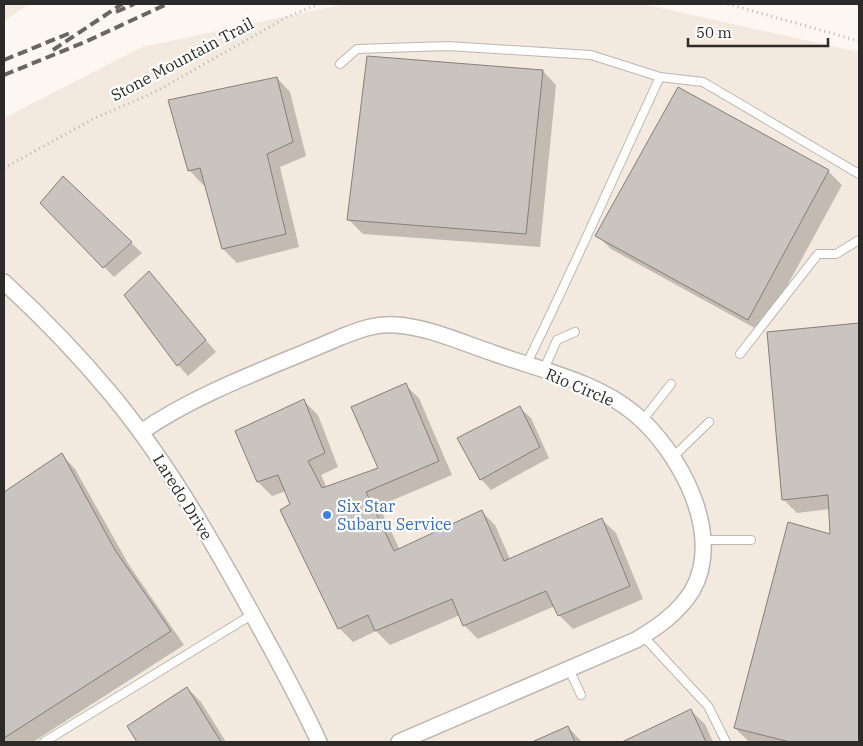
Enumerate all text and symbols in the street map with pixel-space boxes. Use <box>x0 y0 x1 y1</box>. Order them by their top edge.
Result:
street label: Stone Mountain Trail <box>107 13 257 105</box>
scale bar <box>688 15 828 47</box>
text: 50 m <box>696 23 732 42</box>
street label: Rio Circle <box>543 364 617 410</box>
street label: Laredo Drive <box>149 451 217 543</box>
place label: Six Star Subaru Service <box>337 496 452 534</box>
marker: Six Star Subaru Service <box>321 509 333 521</box>

